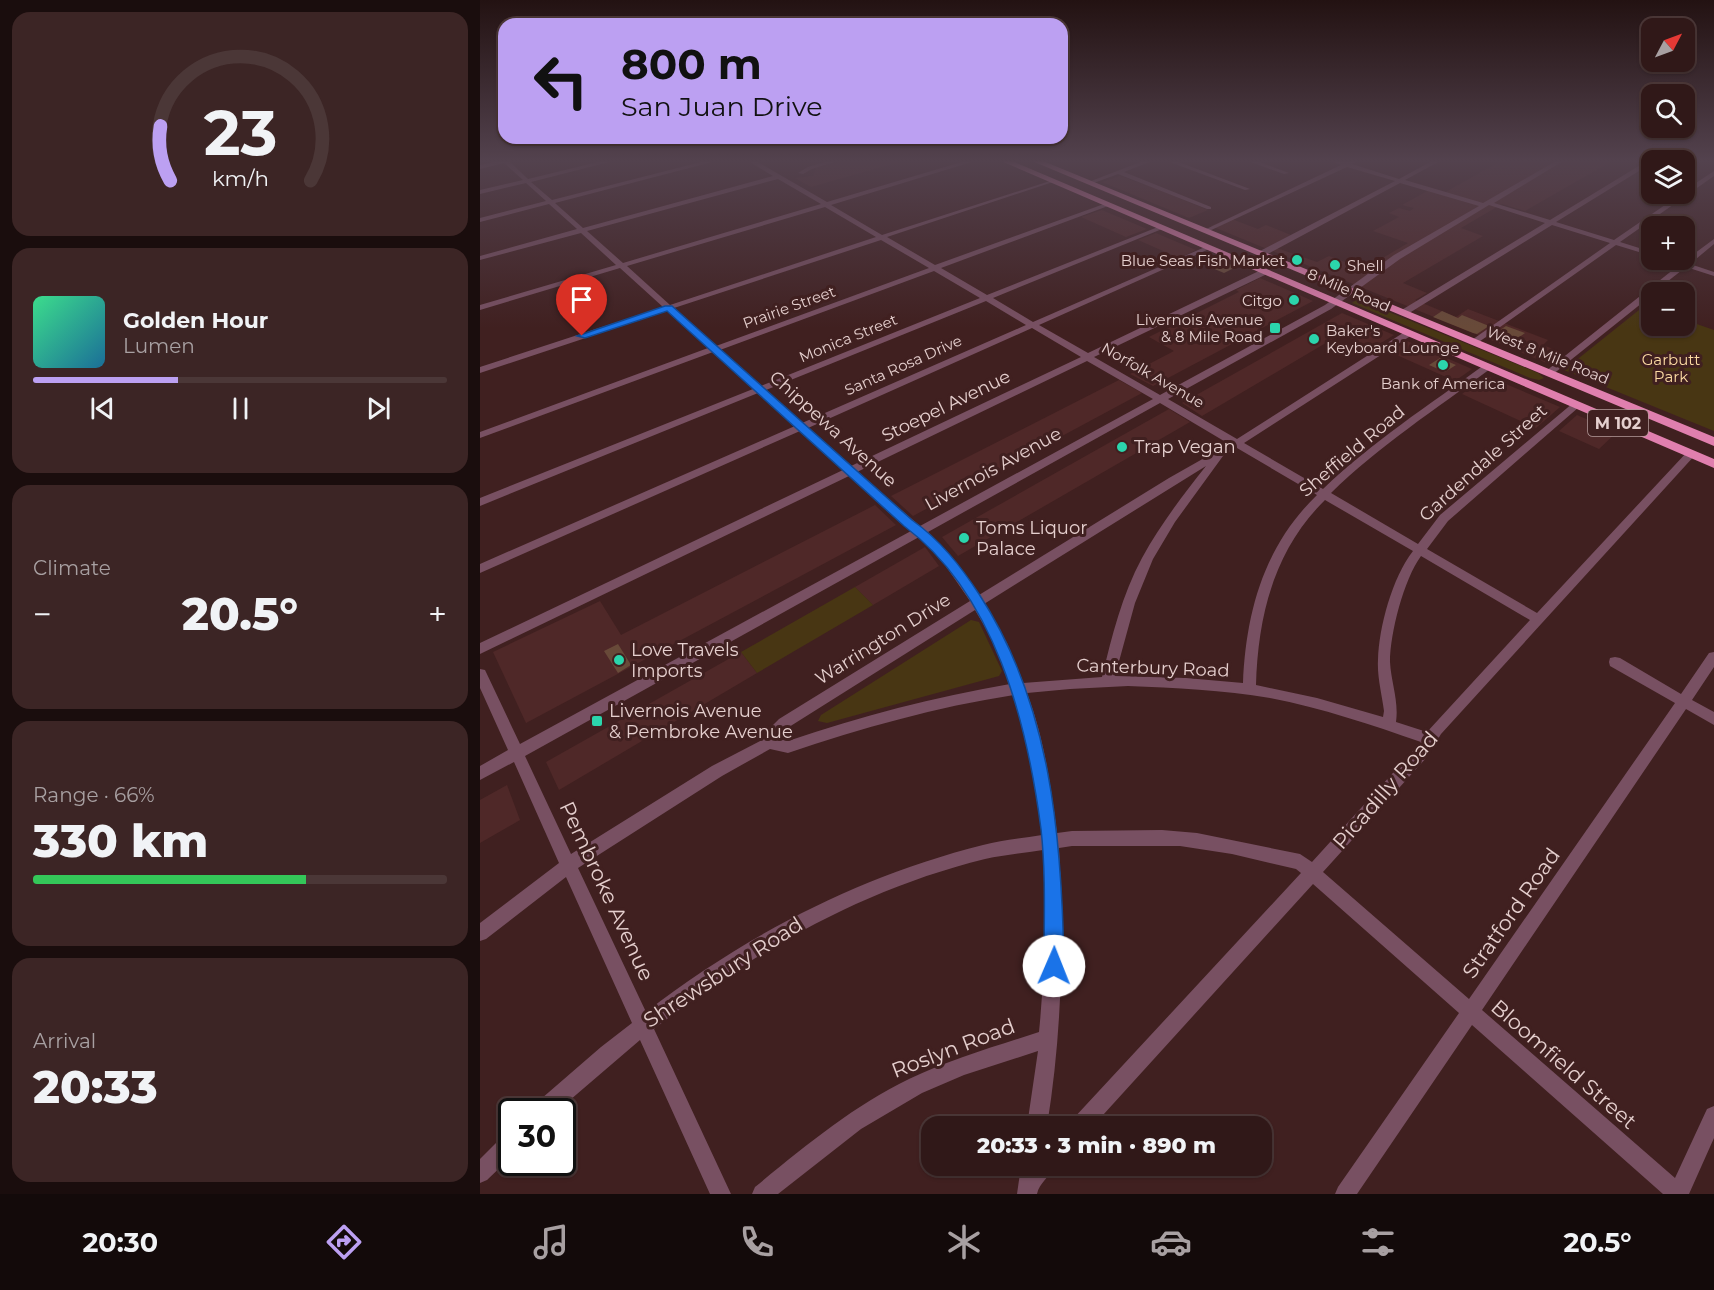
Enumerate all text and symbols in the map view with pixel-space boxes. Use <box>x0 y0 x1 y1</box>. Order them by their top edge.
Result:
north arrow <box>1641 18 1695 72</box>
map controls <box>1641 18 1695 336</box>
text: 800 m <box>621 38 762 90</box>
icon: left <box>522 42 600 120</box>
button: search <box>1641 84 1695 138</box>
text: San Juan Drive <box>621 90 823 123</box>
text: 23 <box>203 95 277 171</box>
button: layers <box>1641 150 1695 204</box>
text: km/h <box>211 166 269 192</box>
button: + <box>1641 216 1695 270</box>
place label: Blue Seas Fish Market <box>1121 251 1285 270</box>
marker: Blue Seas Fish Market <box>1290 253 1304 267</box>
place label: Shell <box>1347 256 1384 275</box>
marker: Shell <box>1328 258 1342 272</box>
street label: 8 Mile Road <box>1305 264 1393 316</box>
pin <box>556 274 607 336</box>
street label: Prairie Street <box>740 281 838 333</box>
button: − <box>1641 282 1695 336</box>
icon: arrive <box>565 283 598 316</box>
place label: Citgo <box>1242 291 1282 310</box>
marker: Citgo <box>1287 293 1301 307</box>
text: Golden Hour <box>123 307 268 334</box>
street label: Monica Street <box>796 310 900 366</box>
place label: Livernois Avenue & 8 Mile Road <box>1136 310 1263 346</box>
marker: Livernois Avenue & 8 Mile Road <box>1268 321 1282 335</box>
place label: Baker's Keyboard Lounge <box>1326 321 1459 357</box>
street label: West 8 Mile Road <box>1484 322 1612 388</box>
street label: Santa Rosa Drive <box>841 331 965 399</box>
marker: Baker's Keyboard Lounge <box>1307 332 1321 346</box>
text: Lumen <box>123 334 195 358</box>
street label: Norfolk Avenue <box>1098 338 1208 412</box>
park label: Garbutt Park <box>1642 350 1700 386</box>
marker: Bank of America <box>1436 358 1450 372</box>
street label: Stoepel Avenue <box>878 365 1014 447</box>
street label: Chippewa Avenue <box>765 366 901 492</box>
place label: Bank of America <box>1381 374 1505 393</box>
icon: previous <box>86 392 119 425</box>
icon: pause <box>224 392 257 425</box>
icon: next <box>362 392 395 425</box>
street label: Gardendale Street <box>1415 400 1551 526</box>
street label: Sheffield Road <box>1295 401 1409 501</box>
road number: M 102 <box>1588 410 1648 436</box>
street label: Livernois Avenue <box>921 422 1065 516</box>
place label: Trap Vegan <box>1134 436 1236 458</box>
marker: Trap Vegan <box>1115 440 1129 454</box>
place label: Toms Liquor Palace <box>976 517 1087 560</box>
marker: Toms Liquor Palace <box>957 531 971 545</box>
text: Climate <box>33 556 111 580</box>
text: 20.5° <box>182 586 298 641</box>
street label: Warrington Drive <box>811 588 955 690</box>
text: − <box>33 594 52 634</box>
text: + <box>428 594 447 634</box>
place label: Love Travels Imports <box>631 639 739 682</box>
marker: Love Travels Imports <box>612 653 626 667</box>
street label: Canterbury Road <box>1076 654 1230 682</box>
place label: Livernois Avenue & Pembroke Avenue <box>609 700 793 743</box>
marker: Livernois Avenue & Pembroke Avenue <box>590 714 604 728</box>
street label: Picadilly Road <box>1327 726 1443 854</box>
text: Range · 66% <box>33 783 155 807</box>
street label: Pembroke Avenue <box>554 797 660 985</box>
text: 330 km <box>33 813 208 868</box>
street label: Stratford Road <box>1457 843 1565 983</box>
street label: Shrewsbury Road <box>639 911 807 1033</box>
position arrow <box>1022 934 1086 998</box>
street label: Bloomfield Street <box>1486 994 1642 1134</box>
street label: Roslyn Road <box>888 1013 1018 1083</box>
text: Arrival <box>33 1029 96 1053</box>
text: 20:33 <box>33 1059 158 1114</box>
speed limit sign: 30 <box>498 1098 576 1176</box>
text: 20:33 · 3 min · 890 m <box>977 1132 1216 1159</box>
icon: directions <box>323 1221 365 1263</box>
icon: music <box>530 1221 572 1263</box>
icon: phone <box>736 1221 778 1263</box>
icon: climate <box>943 1221 985 1263</box>
icon: car <box>1150 1221 1192 1263</box>
icon: filters <box>1357 1221 1399 1263</box>
text: 20:30 <box>82 1226 158 1259</box>
text: 20.5° <box>1563 1226 1632 1259</box>

